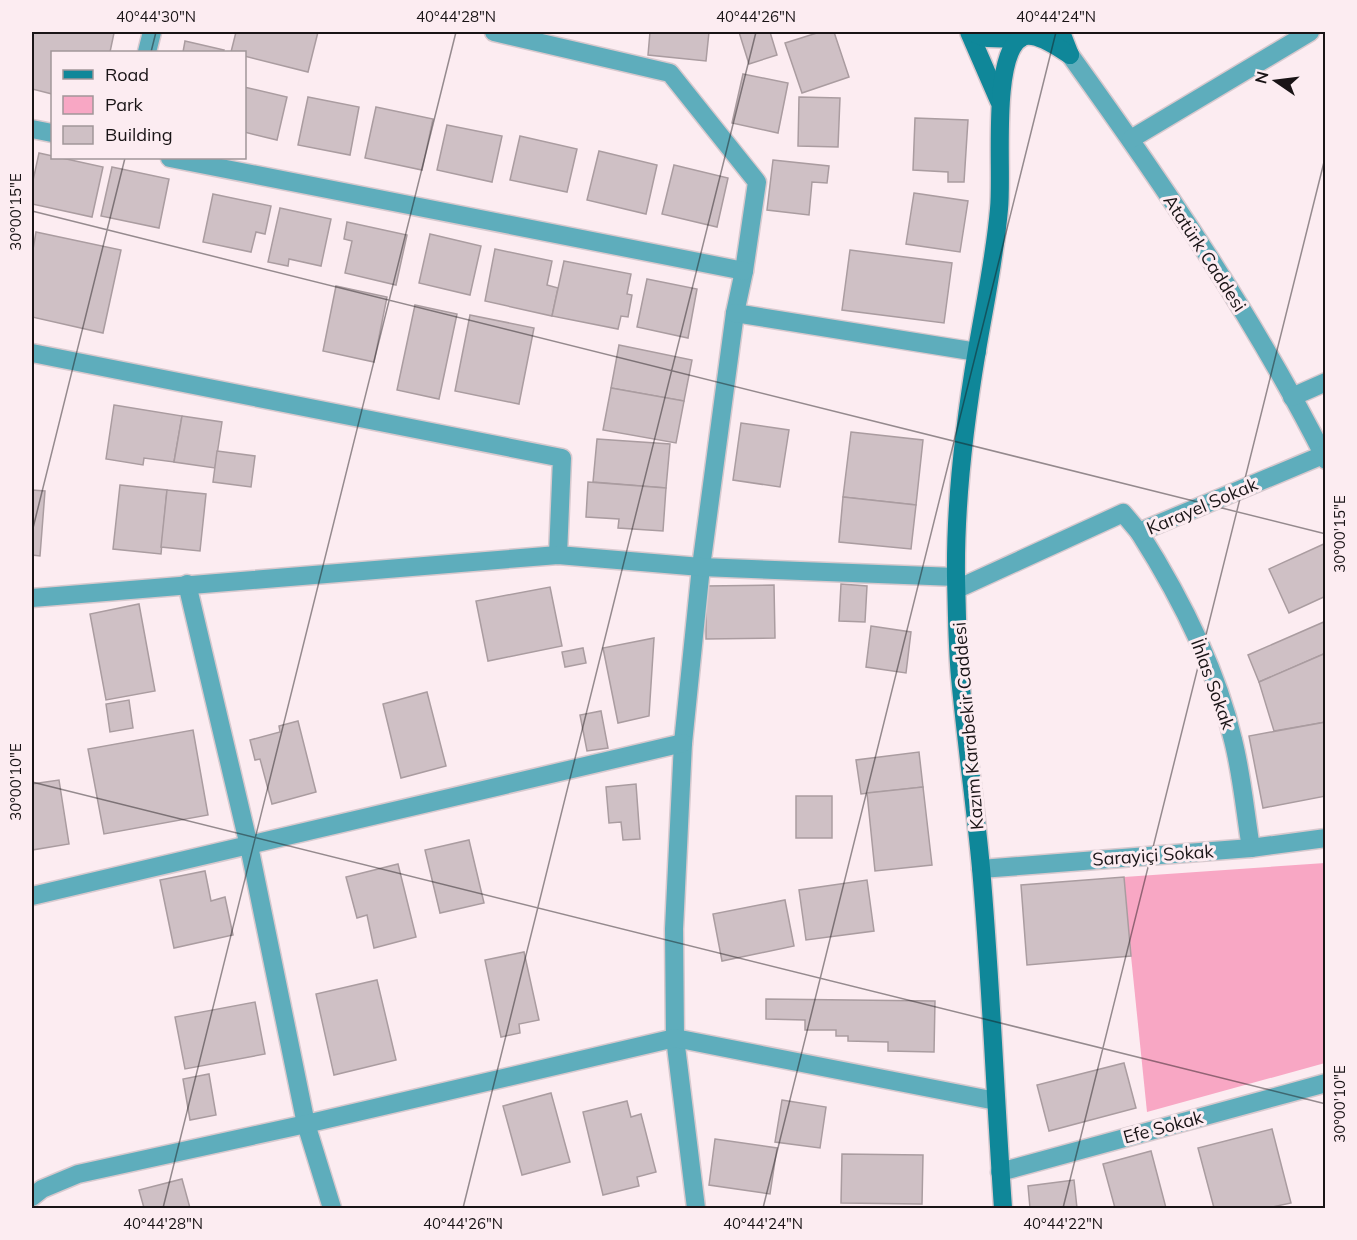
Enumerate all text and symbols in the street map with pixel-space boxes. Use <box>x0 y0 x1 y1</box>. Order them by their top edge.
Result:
text: 40°44'30"N <box>116 7 196 26</box>
text: 40°44'28"N <box>416 7 496 26</box>
text: 40°44'26"N <box>716 7 796 26</box>
text: 40°44'24"N <box>1016 7 1096 26</box>
legend <box>51 51 246 159</box>
north arrow <box>1246 51 1306 111</box>
text: Road <box>105 63 149 86</box>
text: N <box>1250 69 1273 86</box>
text: Park <box>105 93 144 116</box>
text: Building <box>105 123 173 146</box>
text: 30°00'15"E <box>6 173 25 251</box>
street label: Atatürk Caddesi <box>1159 190 1251 316</box>
street label: Karayel Sokak <box>1143 472 1262 540</box>
text: 30°00'15"E <box>1330 495 1349 573</box>
street label: Kazım Karabekir Caddesi <box>947 621 989 831</box>
street label: İhlas Sokak <box>1186 636 1240 733</box>
text: 30°00'10"E <box>6 743 25 821</box>
street label: Sarayiçi Sokak <box>1092 839 1215 871</box>
text: 30°00'10"E <box>1330 1065 1349 1143</box>
street label: Efe Sokak <box>1121 1105 1206 1149</box>
text: 40°44'28"N <box>123 1214 203 1233</box>
text: 40°44'26"N <box>423 1214 503 1233</box>
text: 40°44'24"N <box>723 1214 803 1233</box>
text: 40°44'22"N <box>1023 1214 1103 1233</box>

